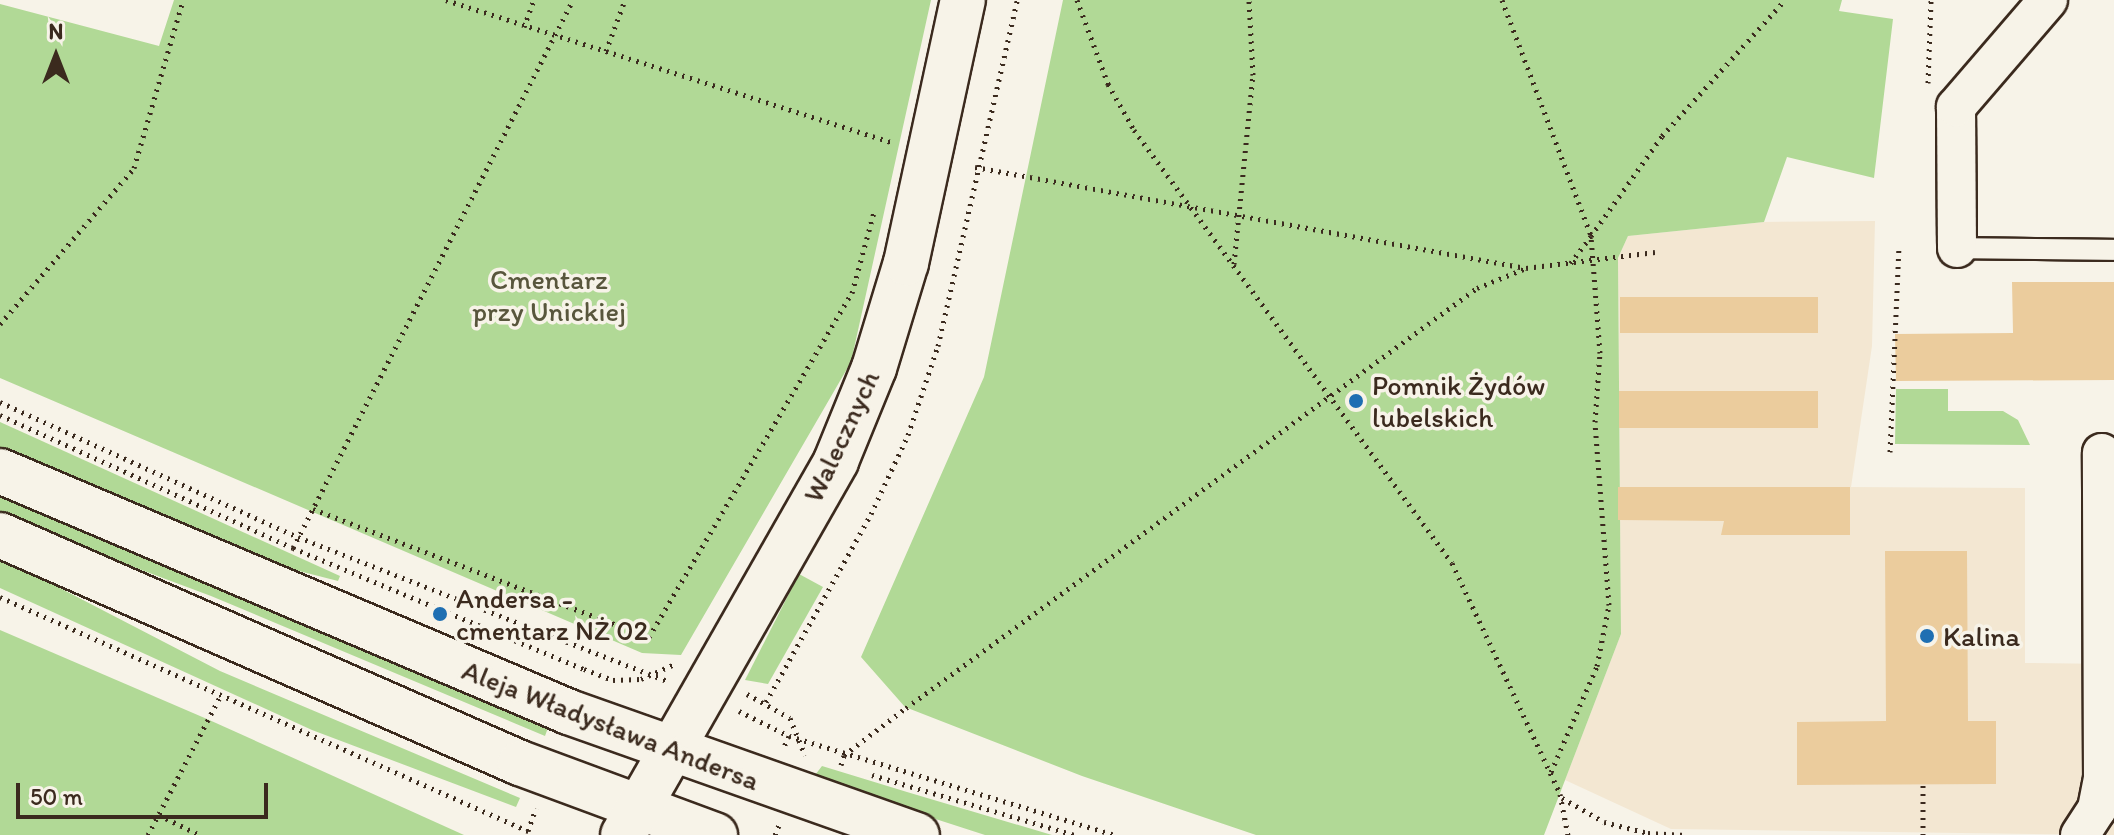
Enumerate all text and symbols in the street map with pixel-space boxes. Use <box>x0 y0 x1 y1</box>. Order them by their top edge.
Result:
north arrow <box>16 16 96 96</box>
text: N <box>49 18 63 45</box>
park label: Cmentarz przy Unickiej <box>472 262 626 328</box>
street label: Walecznych <box>796 365 886 507</box>
place label: Pomnik Żydów lubelskich <box>1372 368 1545 434</box>
marker: Pomnik Żydów lubelskich <box>1347 392 1365 410</box>
place label: Andersa - cmentarz NŻ 02 <box>456 581 648 647</box>
marker: Andersa - cmentarz NŻ 02 <box>431 605 449 623</box>
place label: Kalina <box>1943 619 2020 653</box>
marker: Kalina <box>1918 627 1936 645</box>
street label: Aleja Władysława Andersa <box>458 653 764 797</box>
scale bar <box>20 767 272 817</box>
text: 50 m <box>30 782 83 811</box>

